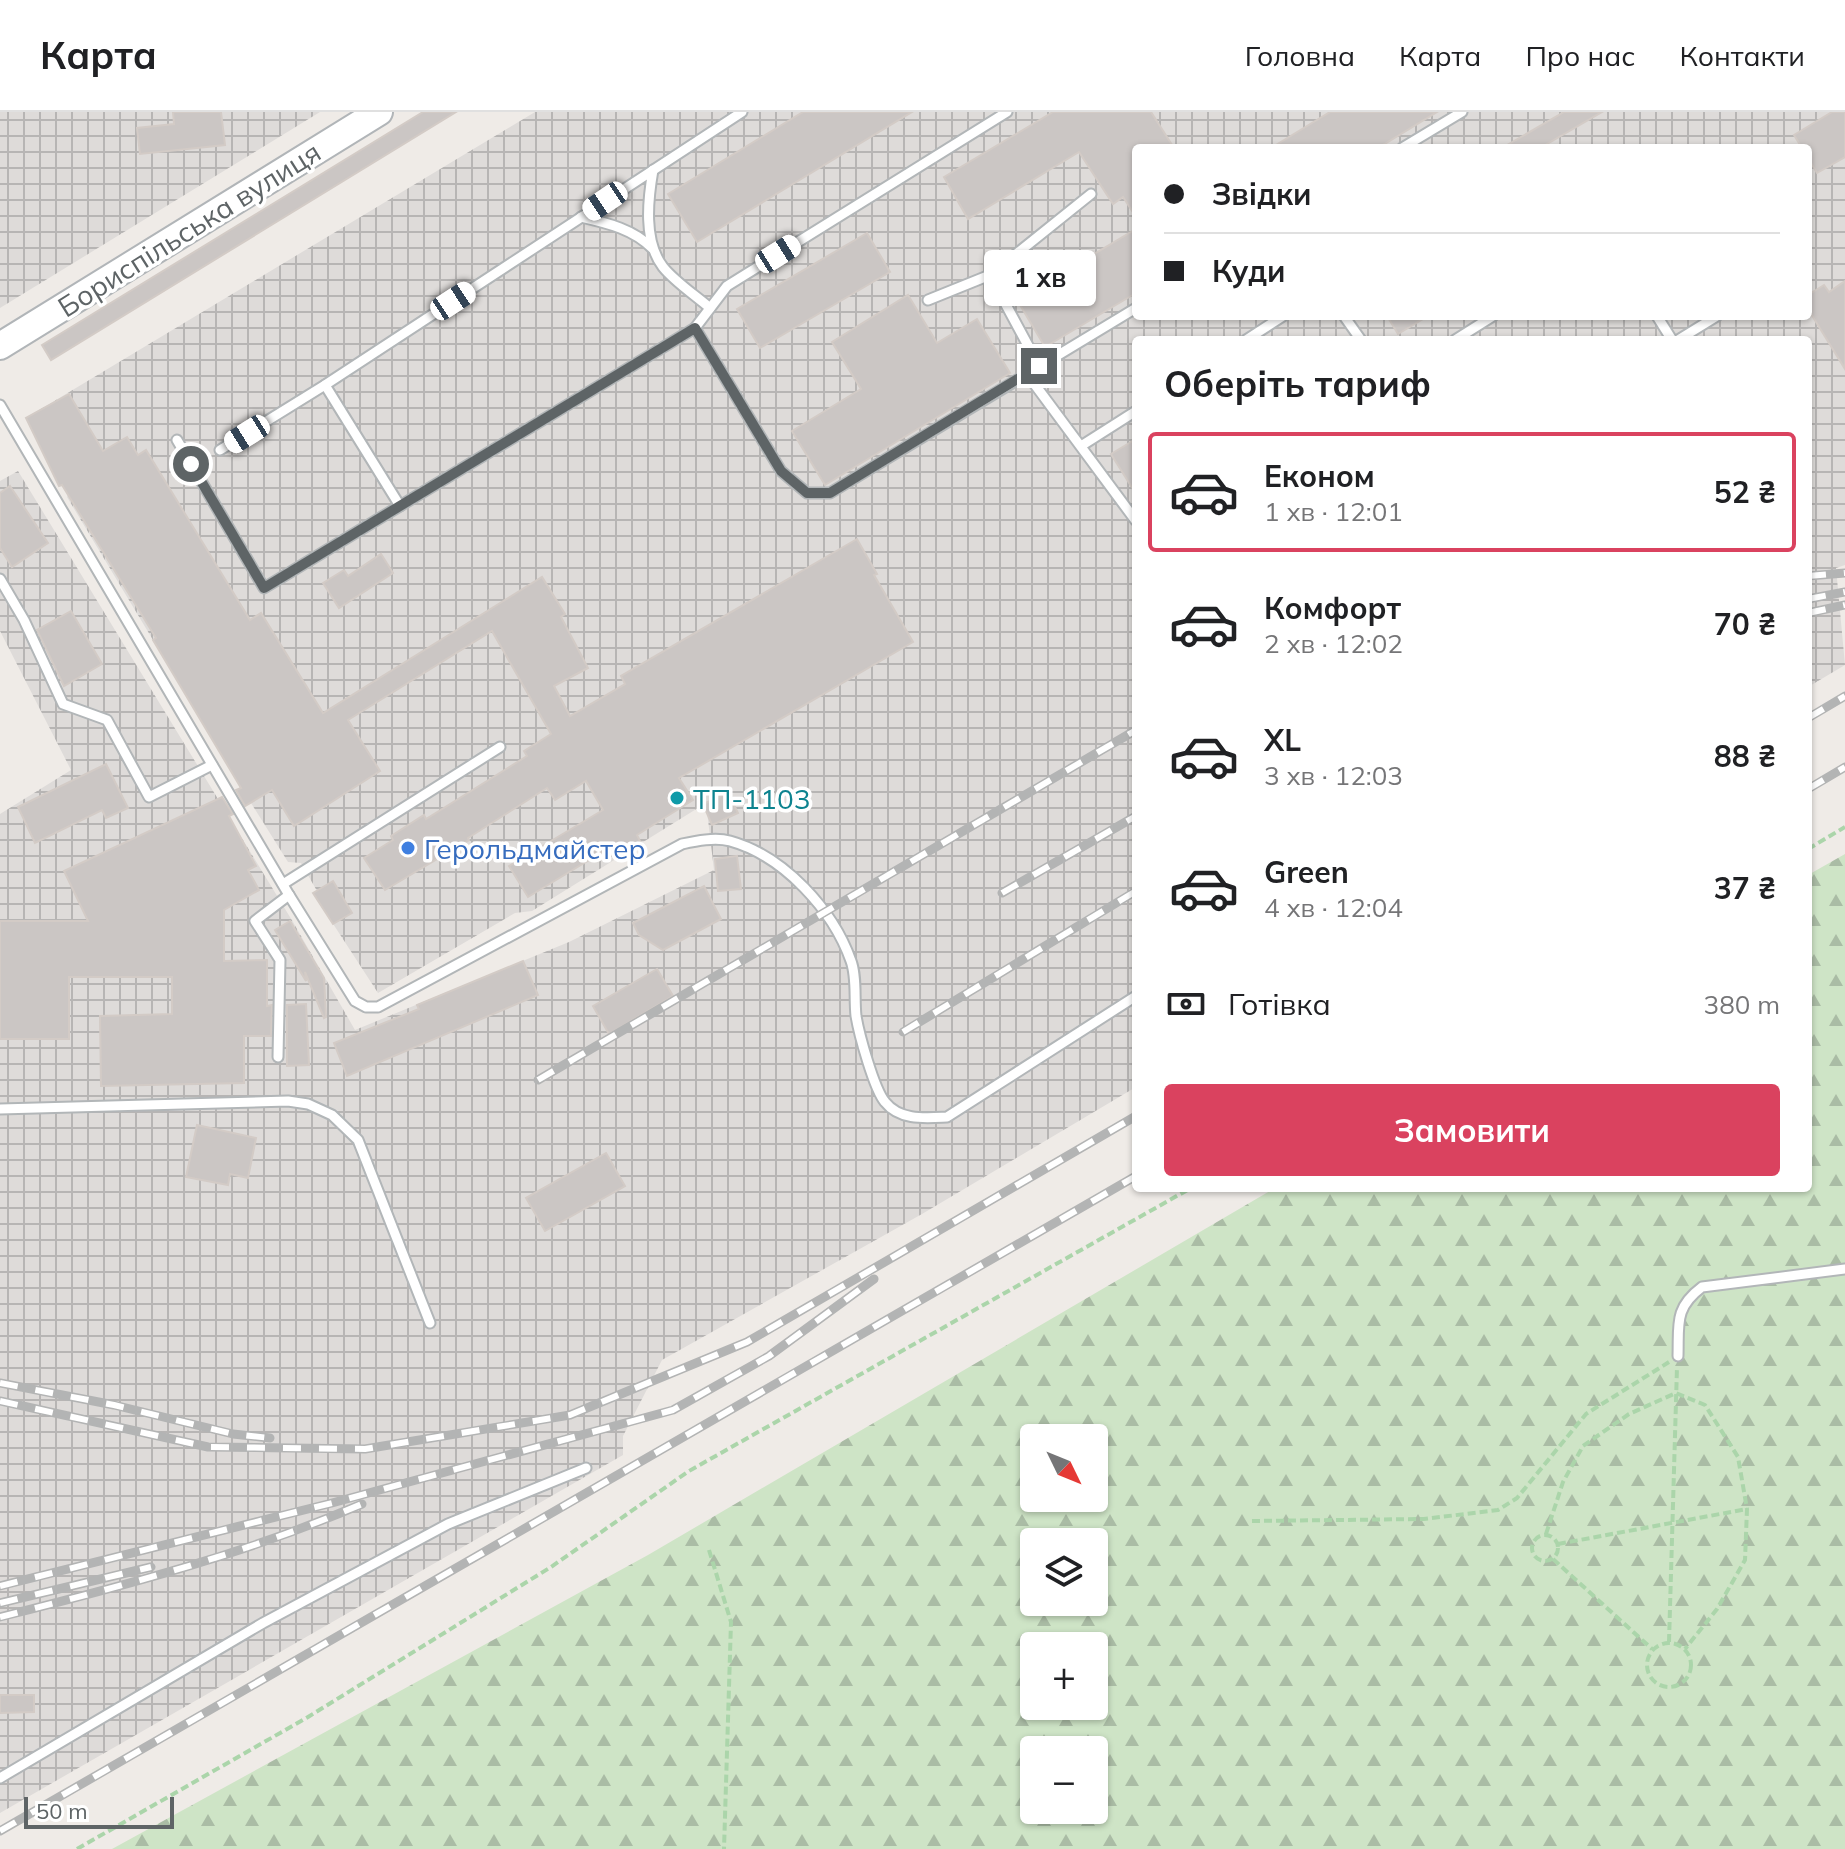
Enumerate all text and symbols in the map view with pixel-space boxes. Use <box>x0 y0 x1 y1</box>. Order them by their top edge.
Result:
text: Карта <box>40 31 157 79</box>
text: Головна <box>1245 38 1355 73</box>
text: Карта <box>1399 38 1481 73</box>
text: Про нас <box>1525 38 1635 73</box>
text: Контакти <box>1679 38 1805 73</box>
street label: Бориспільська вулиця <box>51 134 327 324</box>
text: Звідки <box>1212 175 1311 213</box>
car <box>578 178 632 224</box>
car <box>751 231 805 277</box>
callout: 1 хв <box>983 250 1095 306</box>
text: Куди <box>1212 252 1286 290</box>
text: 1 хв <box>1014 261 1066 294</box>
car <box>426 278 480 324</box>
route end <box>1021 348 1057 384</box>
text: Оберіть тариф <box>1164 361 1431 406</box>
car <box>220 411 274 457</box>
route start <box>173 446 209 482</box>
icon: car <box>1168 456 1240 528</box>
text: Економ <box>1264 457 1375 495</box>
text: 52 ₴ <box>1714 473 1776 511</box>
text: 1 хв · 12:01 <box>1264 495 1403 528</box>
icon: car <box>1168 588 1240 660</box>
text: Комфорт <box>1264 589 1401 627</box>
text: 70 ₴ <box>1714 605 1776 643</box>
text: 2 хв · 12:02 <box>1264 627 1403 660</box>
icon: car <box>1168 720 1240 792</box>
text: XL <box>1264 721 1301 759</box>
text: 88 ₴ <box>1714 737 1776 775</box>
text: 3 хв · 12:03 <box>1264 759 1403 792</box>
place label: ТП-1103 <box>693 781 811 816</box>
marker: ТП-1103 <box>668 789 686 807</box>
place label: Герольдмайстер <box>424 831 646 866</box>
marker: Герольдмайстер <box>399 839 417 857</box>
icon: car <box>1168 852 1240 924</box>
text: Green <box>1264 853 1349 891</box>
text: 37 ₴ <box>1714 869 1776 907</box>
text: 4 хв · 12:04 <box>1264 891 1403 924</box>
icon: cash <box>1164 982 1208 1026</box>
text: Готівка <box>1228 985 1331 1023</box>
text: 380 m <box>1704 988 1780 1021</box>
button: Замовити <box>1164 1084 1780 1176</box>
north arrow <box>1020 1424 1108 1512</box>
map controls <box>1020 1424 1108 1824</box>
button: layers <box>1020 1528 1108 1616</box>
button: + <box>1020 1632 1108 1720</box>
button: − <box>1020 1736 1108 1824</box>
scale bar <box>24 1793 174 1829</box>
text: 50 m <box>36 1797 87 1825</box>

